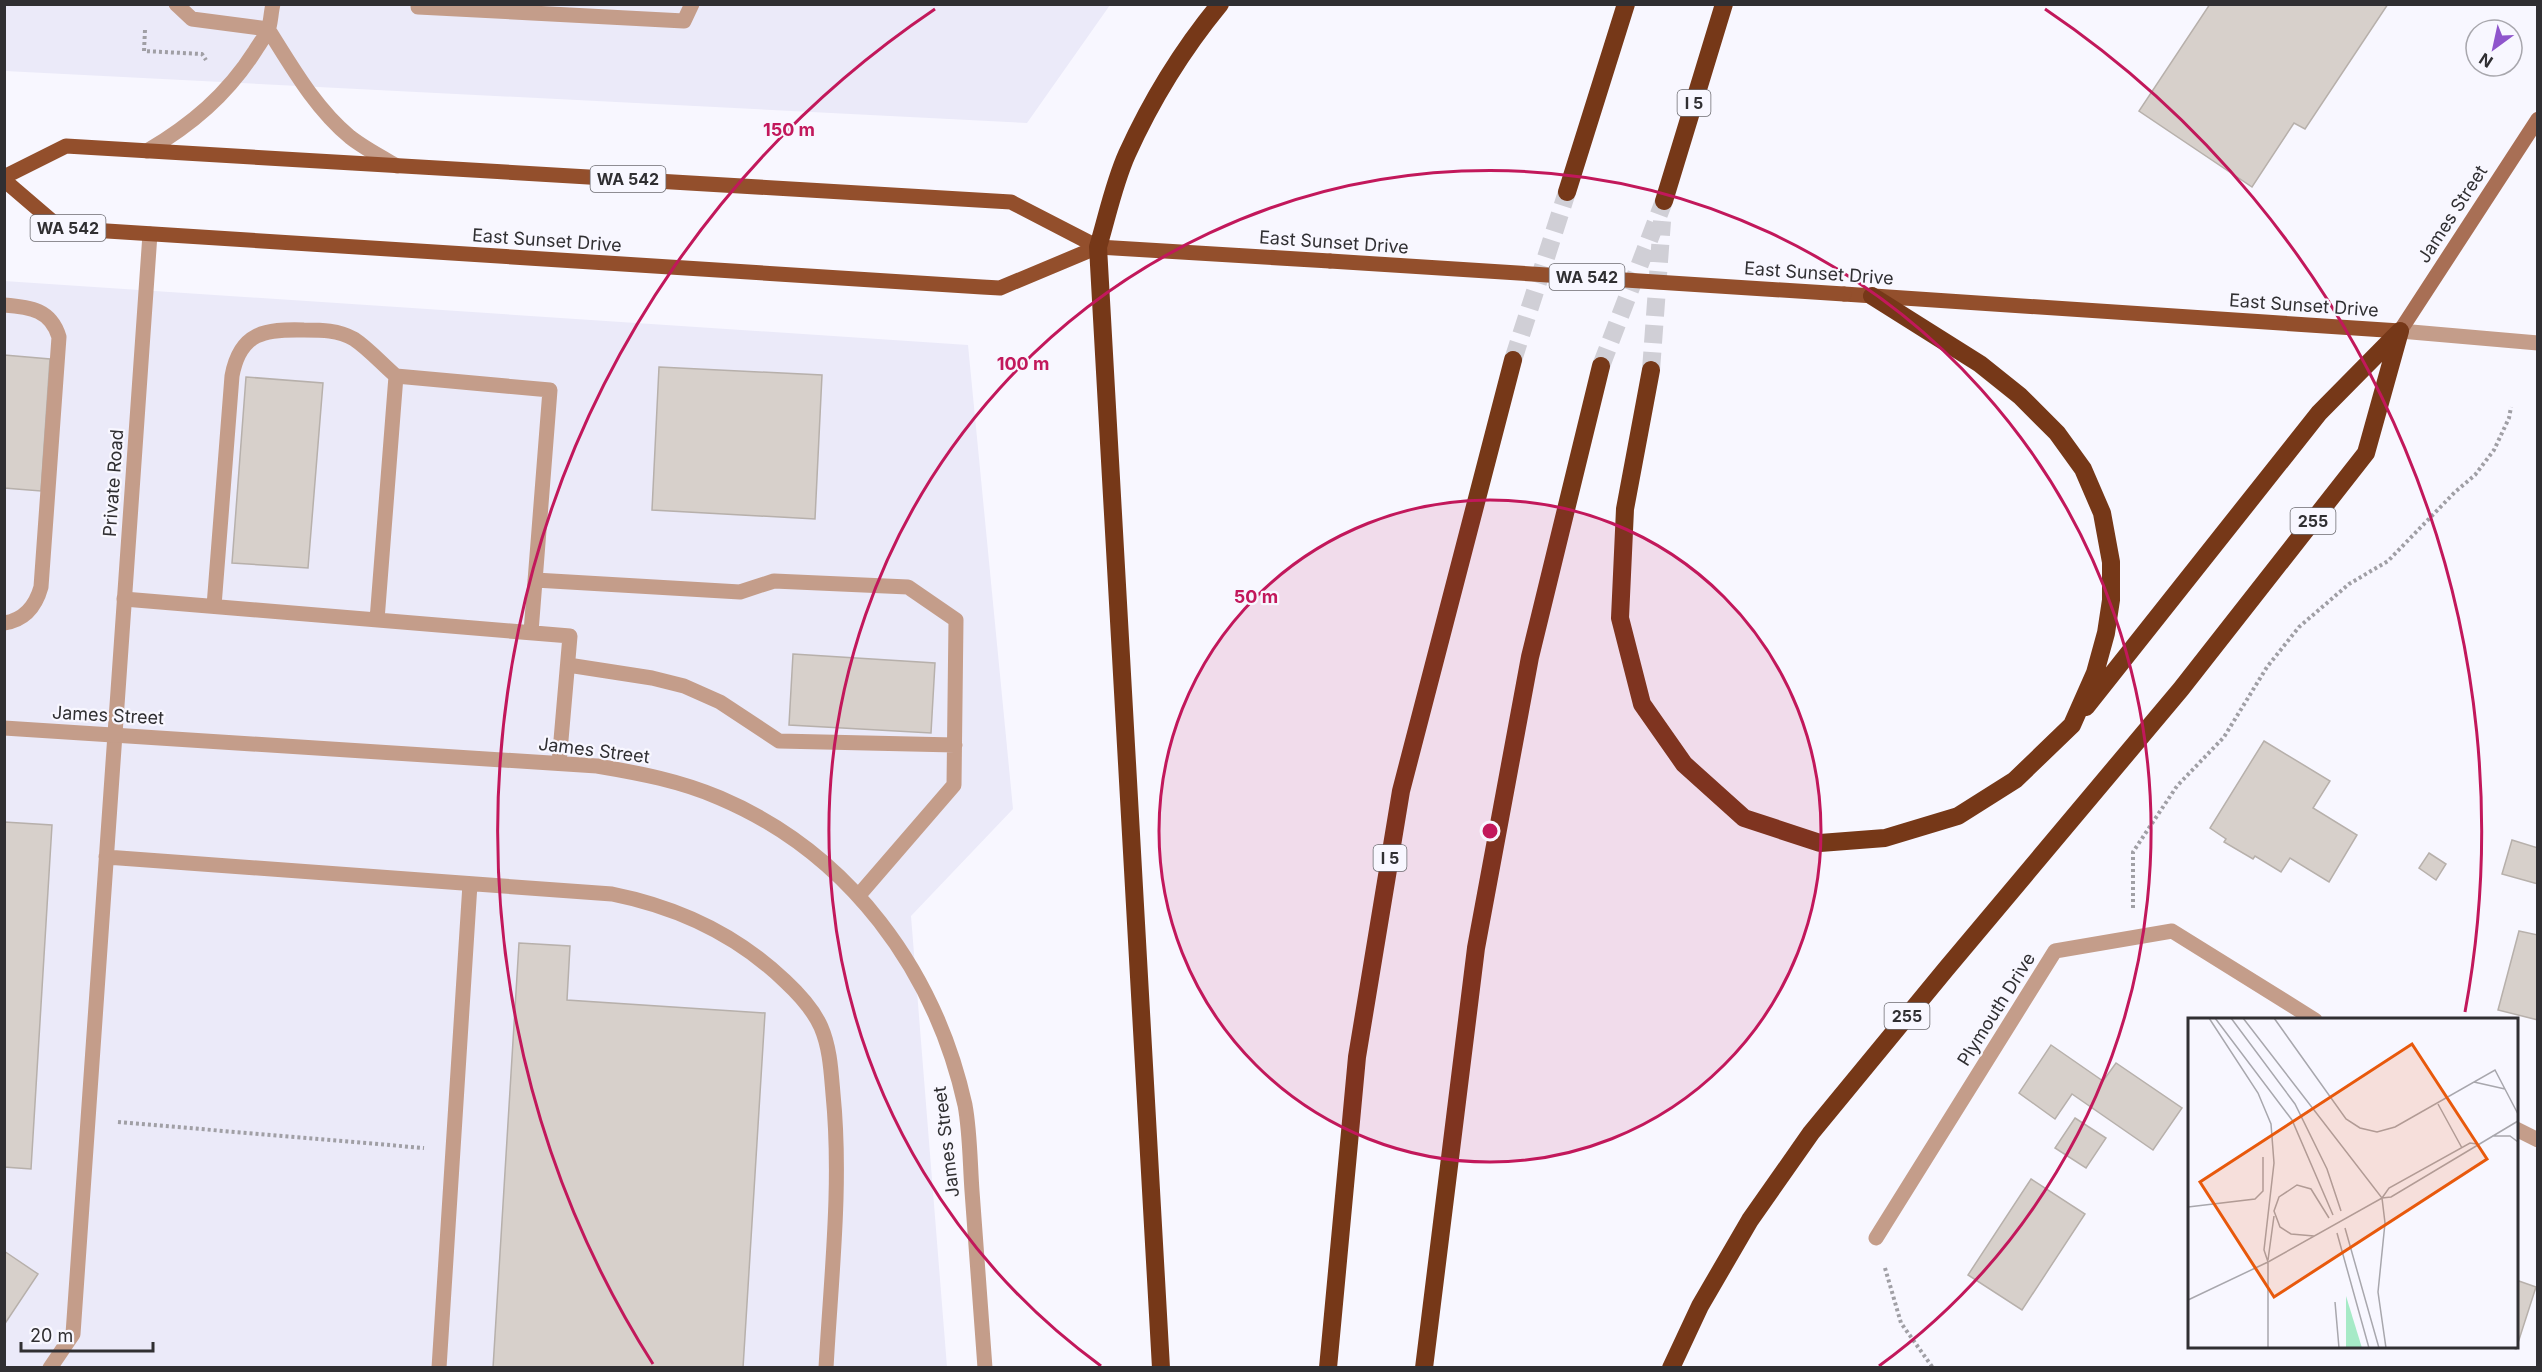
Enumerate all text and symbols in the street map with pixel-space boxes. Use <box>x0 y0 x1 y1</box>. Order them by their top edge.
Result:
north arrow <box>2464 18 2524 78</box>
text: N <box>2475 49 2496 72</box>
road number: I 5 <box>1678 90 1710 116</box>
text: 150 m <box>763 119 815 140</box>
street label: James Street <box>2413 161 2491 267</box>
road number: WA 542 <box>590 166 666 192</box>
road number: WA 542 <box>31 215 106 241</box>
street label: East Sunset Drive <box>472 224 622 256</box>
street label: East Sunset Drive <box>1259 226 1409 258</box>
street label: East Sunset Drive <box>1744 257 1894 289</box>
road number: WA 542 <box>1550 264 1624 290</box>
street label: East Sunset Drive <box>2229 289 2379 321</box>
text: 100 m <box>997 353 1049 374</box>
street label: Private Road <box>99 429 127 537</box>
road number: 255 <box>2290 508 2336 534</box>
text: 50 m <box>1234 586 1278 607</box>
street label: James Street <box>52 702 165 728</box>
street label: James Street <box>537 733 651 767</box>
centre of rings <box>1480 821 1500 841</box>
road number: I 5 <box>1374 845 1406 871</box>
street label: Plymouth Drive <box>1953 949 2039 1069</box>
road number: 255 <box>1884 1003 1930 1029</box>
inset map <box>2188 1018 2518 1348</box>
street label: James Street <box>929 1085 963 1199</box>
scale bar <box>21 1315 153 1353</box>
text: 20 m <box>30 1325 73 1346</box>

